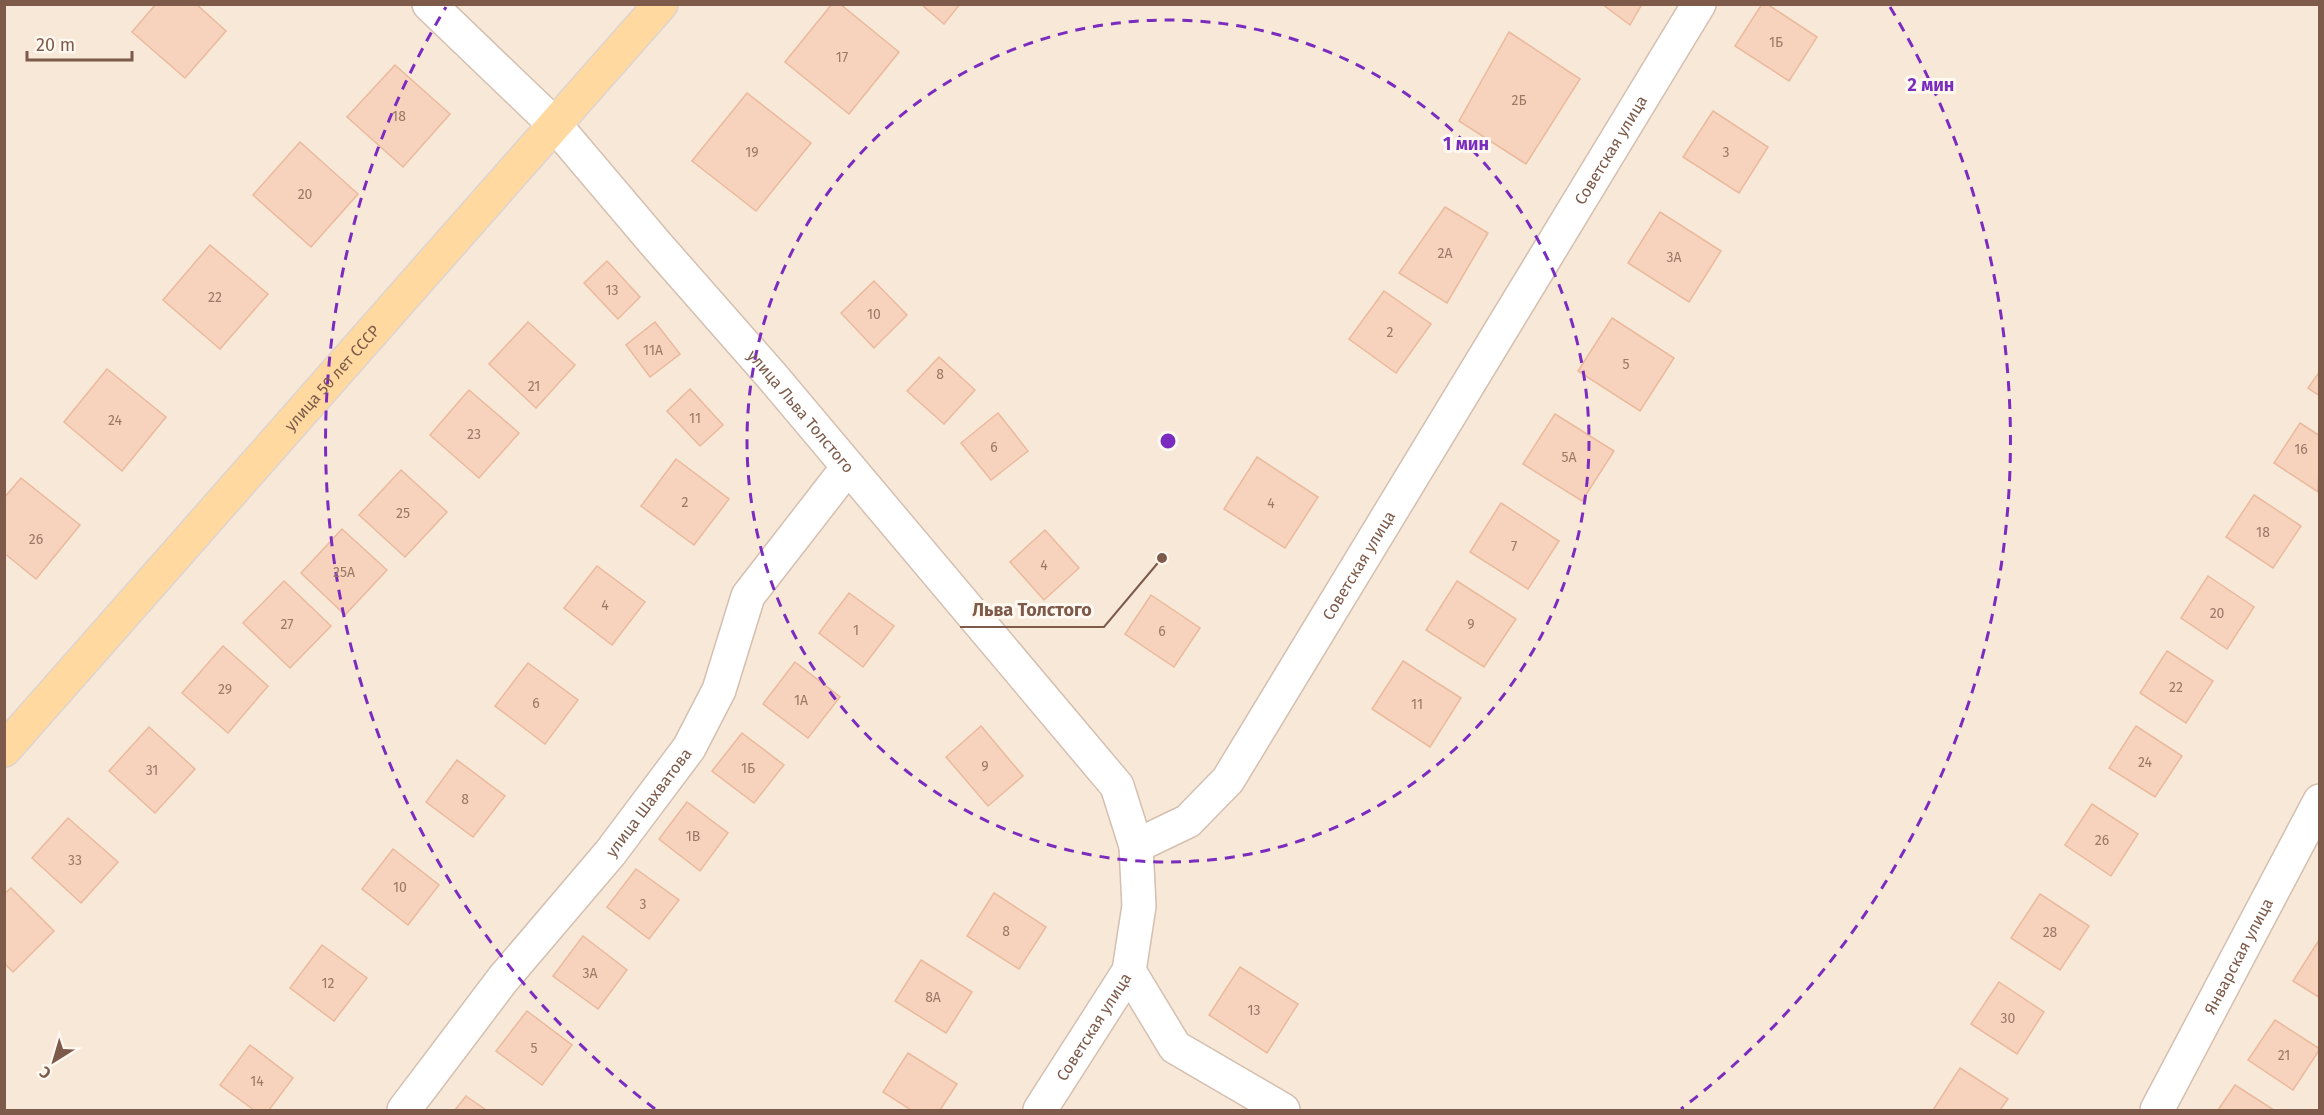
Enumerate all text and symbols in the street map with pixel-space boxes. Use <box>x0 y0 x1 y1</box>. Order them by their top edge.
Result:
scale bar <box>27 24 132 62</box>
text: 20 m <box>36 34 75 56</box>
house number: 1Б <box>1769 34 1783 51</box>
house number: 17 <box>836 49 848 66</box>
text: 2 мин <box>1908 74 1954 96</box>
house number: 2Б <box>1511 92 1527 109</box>
street label: Советская улица <box>1570 92 1651 208</box>
house number: 18 <box>392 108 406 125</box>
text: 1 мин <box>1443 133 1489 155</box>
house number: 19 <box>745 144 759 161</box>
house number: 3 <box>1723 144 1730 161</box>
house number: 20 <box>298 186 313 203</box>
house number: 2А <box>1438 245 1452 262</box>
house number: 3А <box>1666 249 1682 266</box>
house number: 13 <box>605 282 619 299</box>
house number: 22 <box>208 289 222 306</box>
house number: 10 <box>867 306 881 323</box>
street label: улица 50 лет СССР <box>280 321 383 435</box>
house number: 2 <box>1387 324 1394 341</box>
house number: 11А <box>643 342 663 359</box>
street label: улица Льва Толстого <box>744 346 858 476</box>
house number: 5 <box>1622 356 1630 373</box>
house number: 8 <box>936 366 944 383</box>
house number: 21 <box>528 378 540 395</box>
house number: 11 <box>689 410 701 427</box>
house number: 24 <box>108 412 123 429</box>
house number: 23 <box>467 426 481 443</box>
centre of rings <box>1158 431 1178 451</box>
house number: 6 <box>990 439 998 456</box>
house number: 16 <box>2294 441 2308 458</box>
house number: 5А <box>1561 449 1577 466</box>
house number: 2 <box>682 494 689 511</box>
house number: 4 <box>1267 495 1275 512</box>
house number: 25 <box>396 505 410 522</box>
street label: Советская улица <box>1318 507 1399 623</box>
house number: 18 <box>2256 524 2270 541</box>
house number: 26 <box>29 531 43 548</box>
house number: 7 <box>1511 538 1517 555</box>
house number: 4 <box>1040 557 1048 574</box>
house number: 25А <box>333 564 355 581</box>
callout: Льва Толстого <box>960 591 1104 627</box>
house number: 4 <box>601 597 609 614</box>
text: Льва Толстого <box>972 599 1092 621</box>
house number: 20 <box>2210 605 2225 622</box>
house number: 27 <box>280 616 294 633</box>
house number: 9 <box>1467 616 1475 633</box>
house number: 1 <box>853 622 859 639</box>
house number: 6 <box>1158 623 1166 640</box>
house number: 22 <box>2169 679 2183 696</box>
house number: 29 <box>218 681 232 698</box>
house number: 1А <box>794 692 808 709</box>
house number: 6 <box>532 695 540 712</box>
house number: 11 <box>1411 696 1423 713</box>
street label: улица Шахватова <box>601 744 695 861</box>
house number: 24 <box>2138 754 2153 771</box>
house number: 9 <box>981 758 989 775</box>
house number: 1Б <box>741 760 755 777</box>
house number: 31 <box>146 762 158 779</box>
house number: 8 <box>461 791 469 808</box>
house number: 1В <box>686 828 700 845</box>
house number: 26 <box>2095 832 2109 849</box>
house number: 33 <box>68 852 82 869</box>
house number: 10 <box>393 879 407 896</box>
street label: Январская улица <box>2200 895 2277 1017</box>
house number: 3 <box>640 896 647 913</box>
house number: 8 <box>1002 923 1010 940</box>
house number: 28 <box>2043 924 2058 941</box>
house number: 3А <box>582 965 598 982</box>
street label: Советская улица <box>1052 969 1135 1084</box>
house number: 12 <box>322 975 335 992</box>
house number: 8А <box>925 989 941 1006</box>
house number: 13 <box>1247 1002 1261 1019</box>
house number: 30 <box>2001 1010 2016 1027</box>
north arrow <box>24 1031 84 1091</box>
house number: 5 <box>530 1040 538 1057</box>
house number: 21 <box>2278 1047 2290 1064</box>
text: С <box>35 1062 55 1083</box>
house number: 14 <box>250 1073 264 1090</box>

